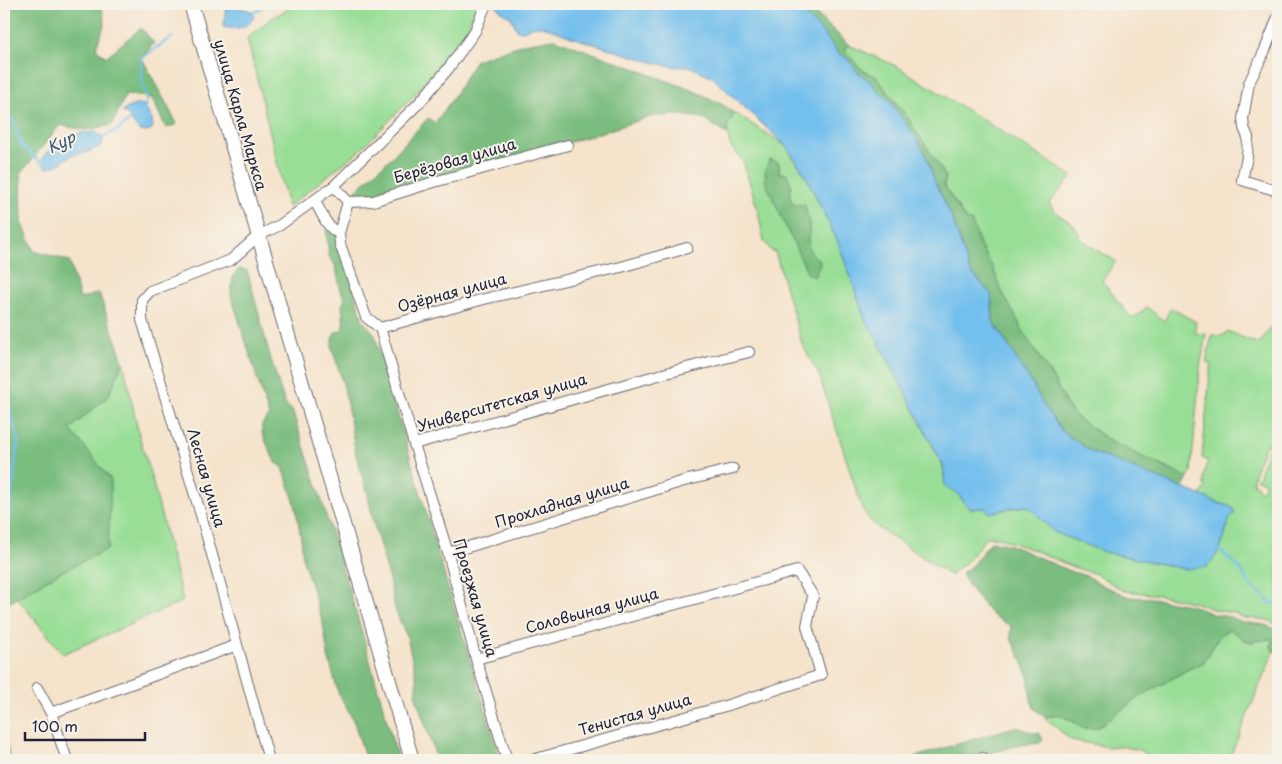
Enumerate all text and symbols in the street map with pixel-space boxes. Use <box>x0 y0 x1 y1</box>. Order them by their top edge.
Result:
street label: улица Карла Маркса <box>209 36 274 194</box>
water label: Кур <box>42 124 79 158</box>
street label: Берёзовая улица <box>391 131 519 188</box>
street label: Озёрная улица <box>395 266 509 317</box>
street label: Университетская улица <box>414 366 590 437</box>
street label: Лесная улица <box>182 425 233 530</box>
street label: Прохладная улица <box>492 470 632 533</box>
street label: Проезжая улица <box>449 536 505 660</box>
street label: Соловьиная улица <box>522 581 661 638</box>
street label: Тенистая улица <box>576 686 694 741</box>
scale bar <box>25 709 145 741</box>
text: 100 m <box>32 714 78 737</box>

